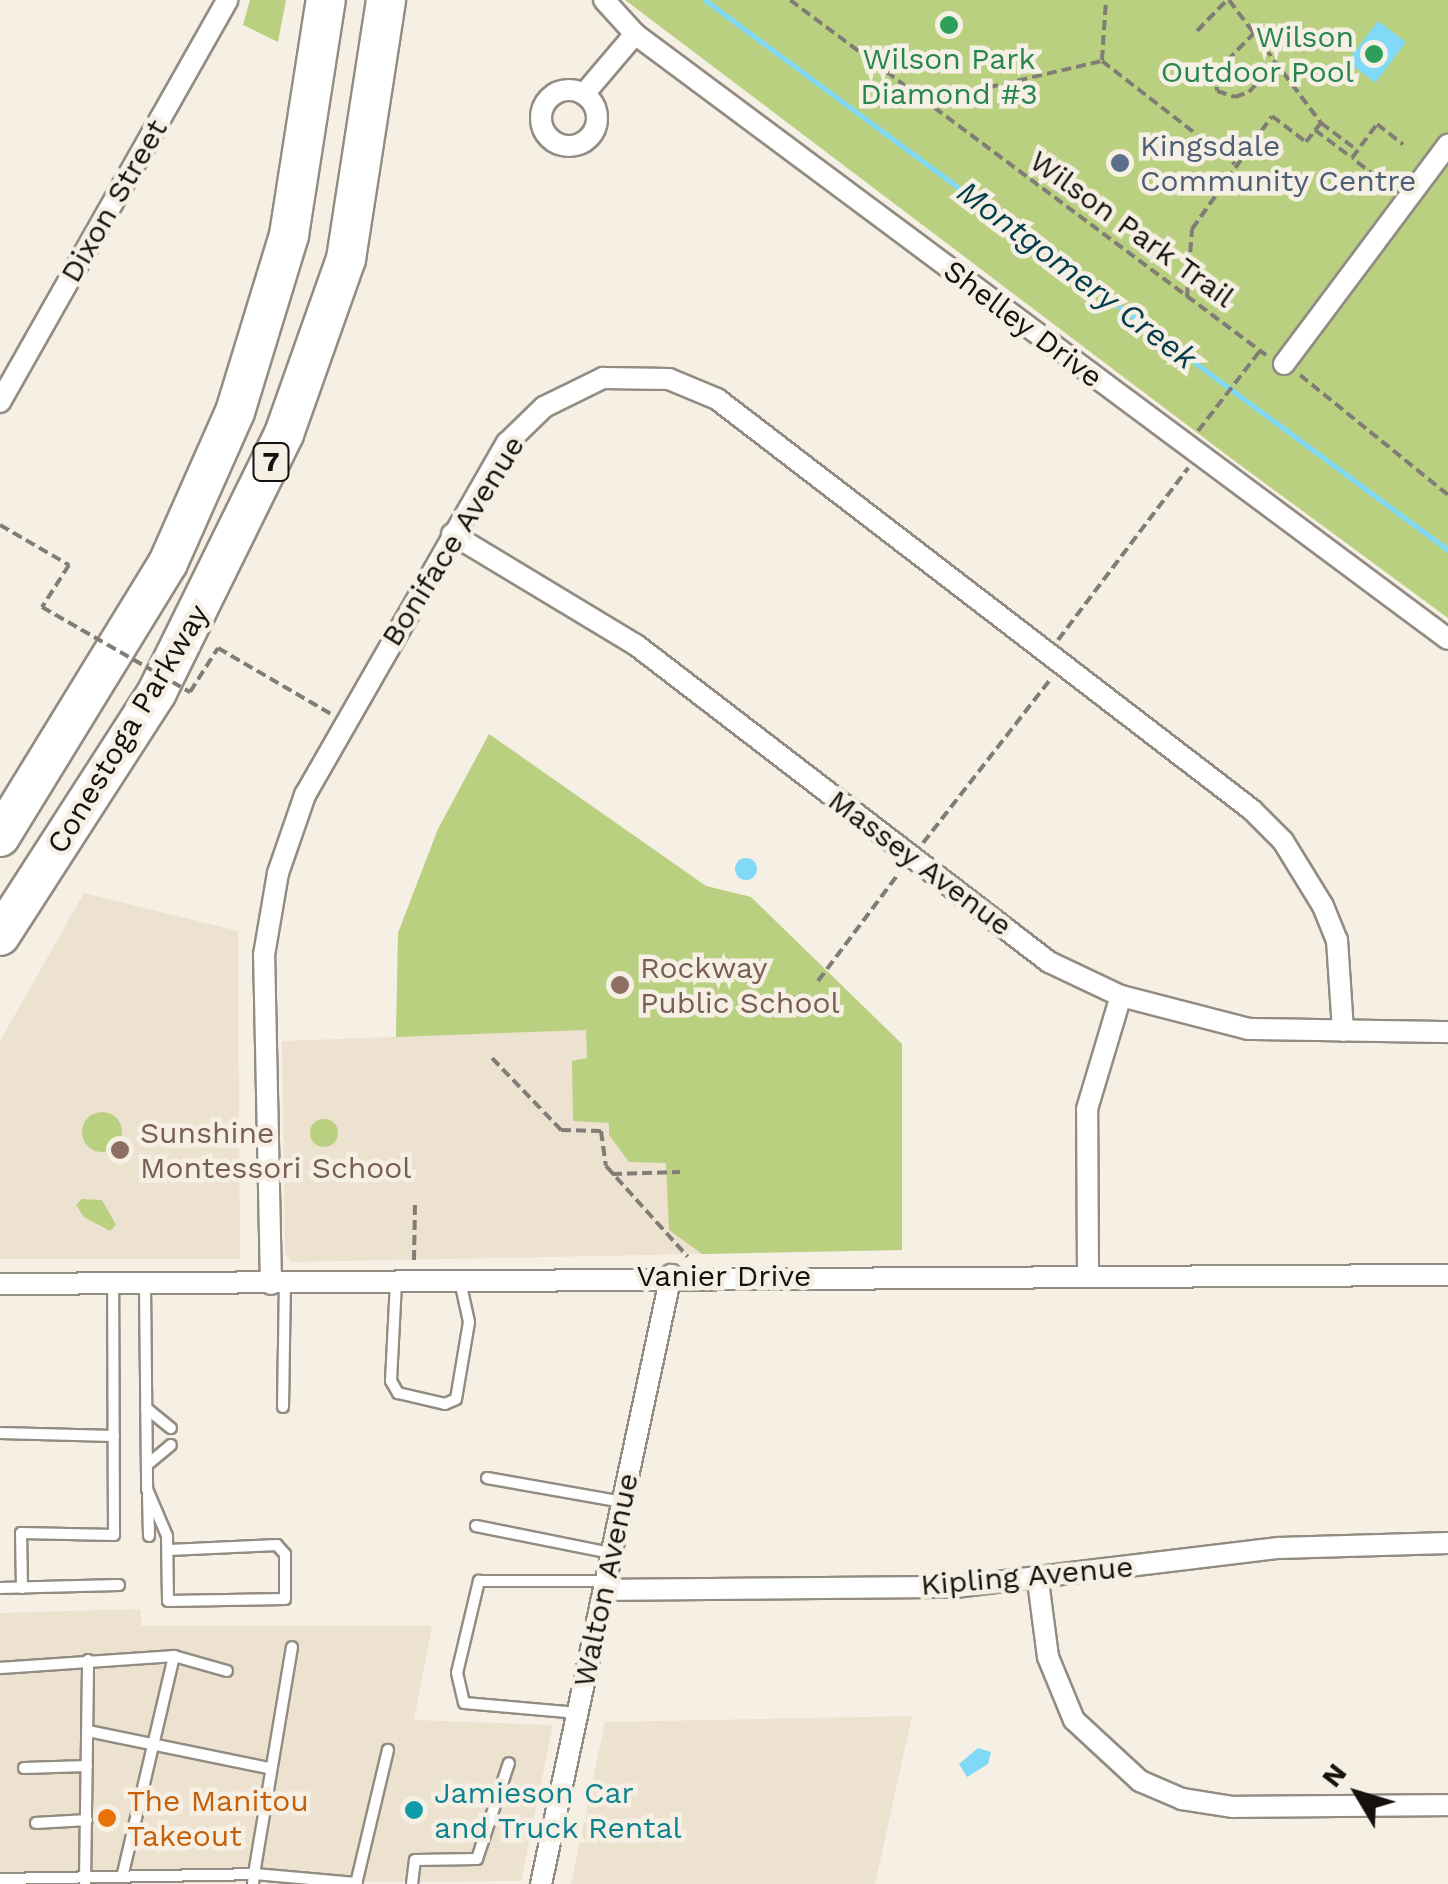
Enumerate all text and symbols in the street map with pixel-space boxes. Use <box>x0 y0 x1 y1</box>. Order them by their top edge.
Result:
marker: Wilson Park Diamond #3 <box>938 14 960 36</box>
place label: Wilson Outdoor Pool <box>1160 19 1354 90</box>
place label: Wilson Park Diamond #3 <box>860 41 1038 112</box>
marker: Wilson Outdoor Pool <box>1363 43 1385 65</box>
street label: Dixon Street <box>53 113 175 289</box>
place label: Kingsdale Community Centre <box>1140 128 1417 198</box>
street label: Wilson Park Trail <box>1022 142 1242 316</box>
marker: Kingsdale Community Centre <box>1109 152 1131 174</box>
water label: Montgomery Creek <box>949 172 1205 378</box>
street label: Shelley Drive <box>936 252 1110 396</box>
street label: Boniface Avenue <box>373 429 533 653</box>
road number: 7 <box>251 439 291 485</box>
street label: Conestoga Parkway <box>39 598 217 860</box>
street label: Massey Avenue <box>820 782 1020 944</box>
place label: Rockway Public School <box>640 950 840 1020</box>
marker: Rockway Public School <box>609 974 631 996</box>
place label: Sunshine Montessori School <box>140 1115 411 1186</box>
marker: Sunshine Montessori School <box>109 1139 131 1161</box>
street label: Vanier Drive <box>636 1258 812 1294</box>
street label: Walton Avenue <box>566 1469 646 1691</box>
street label: Kipling Avenue <box>919 1549 1135 1603</box>
north arrow <box>1308 1744 1408 1844</box>
text: N <box>1315 1757 1353 1794</box>
place label: Jamieson Car and Truck Rental <box>434 1775 683 1846</box>
place label: The Manitou Takeout <box>127 1783 309 1854</box>
marker: Jamieson Car and Truck Rental <box>403 1799 425 1821</box>
marker: The Manitou Takeout <box>96 1807 118 1829</box>

